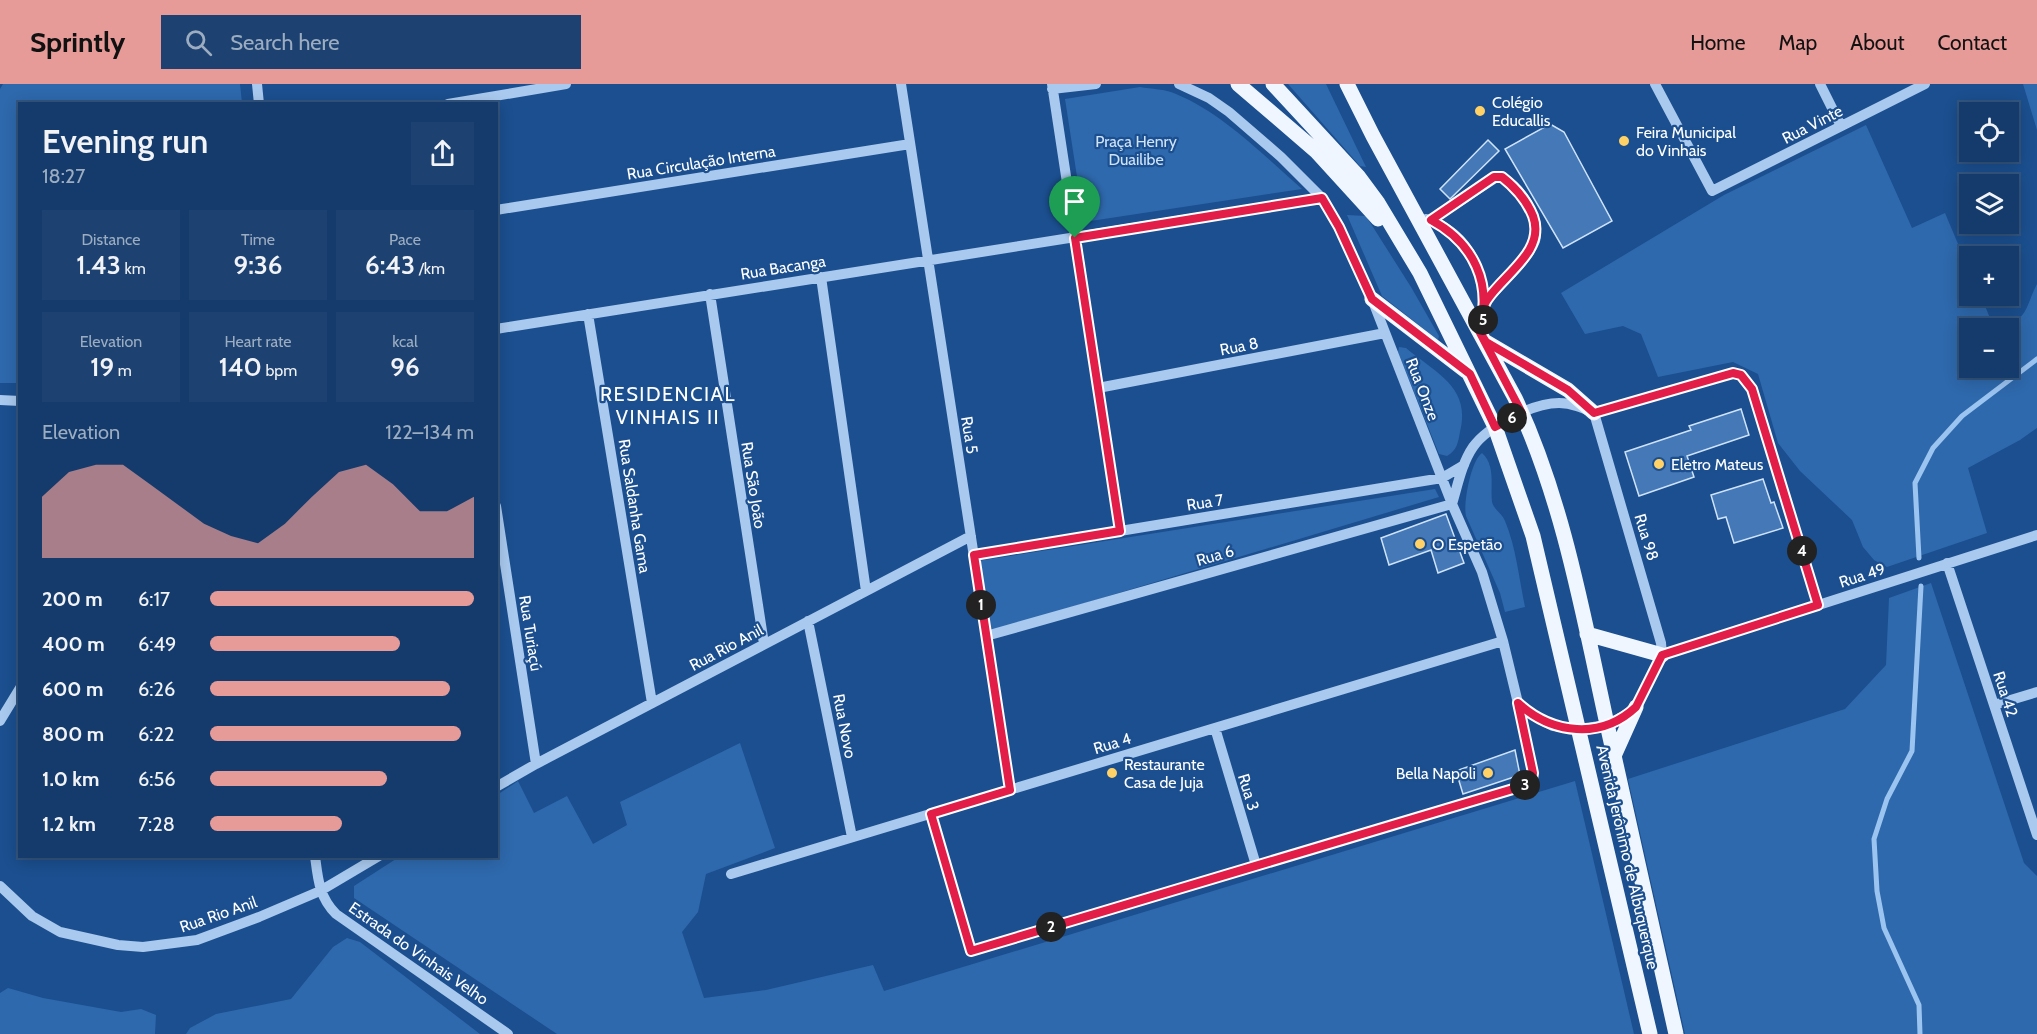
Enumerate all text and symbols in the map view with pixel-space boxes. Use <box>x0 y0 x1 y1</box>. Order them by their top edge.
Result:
search box <box>161 15 581 69</box>
text: Sprintly <box>30 25 125 59</box>
icon: search <box>182 26 215 59</box>
text: Search here <box>230 29 340 56</box>
text: Home <box>1690 30 1746 55</box>
text: Map <box>1779 30 1817 55</box>
text: About <box>1850 30 1904 55</box>
text: Contact <box>1937 30 2007 55</box>
place label: Colégio Educallis <box>1492 93 1551 130</box>
street label: Rua Vinte <box>1779 101 1846 148</box>
map controls <box>1959 102 2019 378</box>
button: locate <box>1959 102 2019 162</box>
marker: Colégio Educallis <box>1473 104 1487 118</box>
text: Evening run <box>42 121 208 161</box>
button: share <box>411 122 474 185</box>
place label: Feira Municipal do Vinhais <box>1636 123 1736 160</box>
park label: Praça Henry Duailibe <box>1095 132 1177 169</box>
marker: Feira Municipal do Vinhais <box>1617 134 1631 148</box>
street label: Rua Circulação Interna <box>625 141 777 184</box>
text: 18:27 <box>42 164 85 188</box>
button: layers <box>1959 174 2019 234</box>
pin <box>1049 176 1100 238</box>
icon: arrive <box>1058 185 1091 218</box>
text: Distance <box>82 230 140 249</box>
text: Time <box>241 230 275 249</box>
text: Pace <box>389 230 421 249</box>
button: + <box>1959 246 2019 306</box>
text: 1.43 <box>76 249 121 281</box>
text: 9:36 <box>234 249 283 281</box>
text: 6:43 <box>365 249 415 281</box>
street label: Rua Bacanga <box>739 251 827 284</box>
text: km <box>121 259 146 278</box>
text: /km <box>415 259 445 278</box>
pin: 5 <box>1468 305 1498 335</box>
text: 5 <box>1479 310 1487 329</box>
button: − <box>1959 318 2019 378</box>
text: Elevation <box>80 332 142 351</box>
text: Heart rate <box>225 332 291 351</box>
text: kcal <box>392 332 418 351</box>
street label: Rua 8 <box>1218 333 1260 360</box>
text: 19 <box>90 351 114 383</box>
text: 140 <box>219 351 262 383</box>
text: 96 <box>390 351 420 383</box>
street label: Rua Onze <box>1402 355 1443 423</box>
text: m <box>114 361 132 380</box>
text: bpm <box>262 361 297 380</box>
district label: RESIDENCIAL VINHAIS II <box>600 382 736 429</box>
pin: 6 <box>1497 403 1527 433</box>
text: 6 <box>1508 408 1517 427</box>
street label: Rua 5 <box>957 415 982 455</box>
text: Elevation <box>42 420 120 444</box>
text: 122–134 m <box>385 420 474 444</box>
street label: Rua Saldanha Gama <box>615 438 655 575</box>
street label: Rua São João <box>737 440 770 530</box>
place label: Eletro Mateus <box>1671 455 1764 474</box>
marker: Eletro Mateus <box>1652 457 1666 471</box>
street label: Rua 7 <box>1185 490 1225 515</box>
street label: Rua 98 <box>1630 511 1663 563</box>
place label: O Espetão <box>1432 535 1503 554</box>
pin: 4 <box>1787 536 1817 566</box>
marker: O Espetão <box>1413 537 1427 551</box>
street label: Rua 6 <box>1194 541 1236 570</box>
text: 4 <box>1797 541 1807 560</box>
street label: Rua 49 <box>1837 559 1888 592</box>
text: 200 m <box>42 587 103 611</box>
text: 6:17 <box>138 587 170 611</box>
pin: 1 <box>966 590 996 620</box>
street label: Rua Turiaçú <box>515 594 546 672</box>
text: 1 <box>978 595 984 614</box>
street label: Rua Rio Anil <box>686 620 766 675</box>
text: 400 m <box>42 632 105 656</box>
text: 6:49 <box>138 632 176 656</box>
street label: Rua 42 <box>1989 669 2022 719</box>
text: 600 m <box>42 677 103 701</box>
text: 6:26 <box>138 677 175 701</box>
street label: Rua Novo <box>829 692 860 760</box>
text: 800 m <box>42 722 104 746</box>
text: 6:22 <box>138 722 174 746</box>
street label: Rua 4 <box>1091 729 1133 758</box>
street label: Avenida Jerônimo de Albuquerque <box>1592 743 1663 971</box>
place label: Restaurante Casa de Juja <box>1124 755 1205 792</box>
place label: Bella Napoli <box>1396 764 1476 783</box>
marker: Restaurante Casa de Juja <box>1105 766 1119 780</box>
marker: Bella Napoli <box>1481 766 1495 780</box>
text: 1.0 km <box>42 767 99 791</box>
text: 6:56 <box>138 767 176 791</box>
pin: 3 <box>1510 770 1540 800</box>
street label: Rua 3 <box>1234 771 1263 813</box>
text: 3 <box>1521 775 1529 794</box>
text: 1.2 km <box>42 812 96 836</box>
text: 7:28 <box>138 812 175 836</box>
street label: Rua Rio Anil <box>177 892 259 937</box>
street label: Estrada do Vinhais Velho <box>345 898 492 1009</box>
pin: 2 <box>1036 912 1066 942</box>
text: 2 <box>1047 917 1055 936</box>

